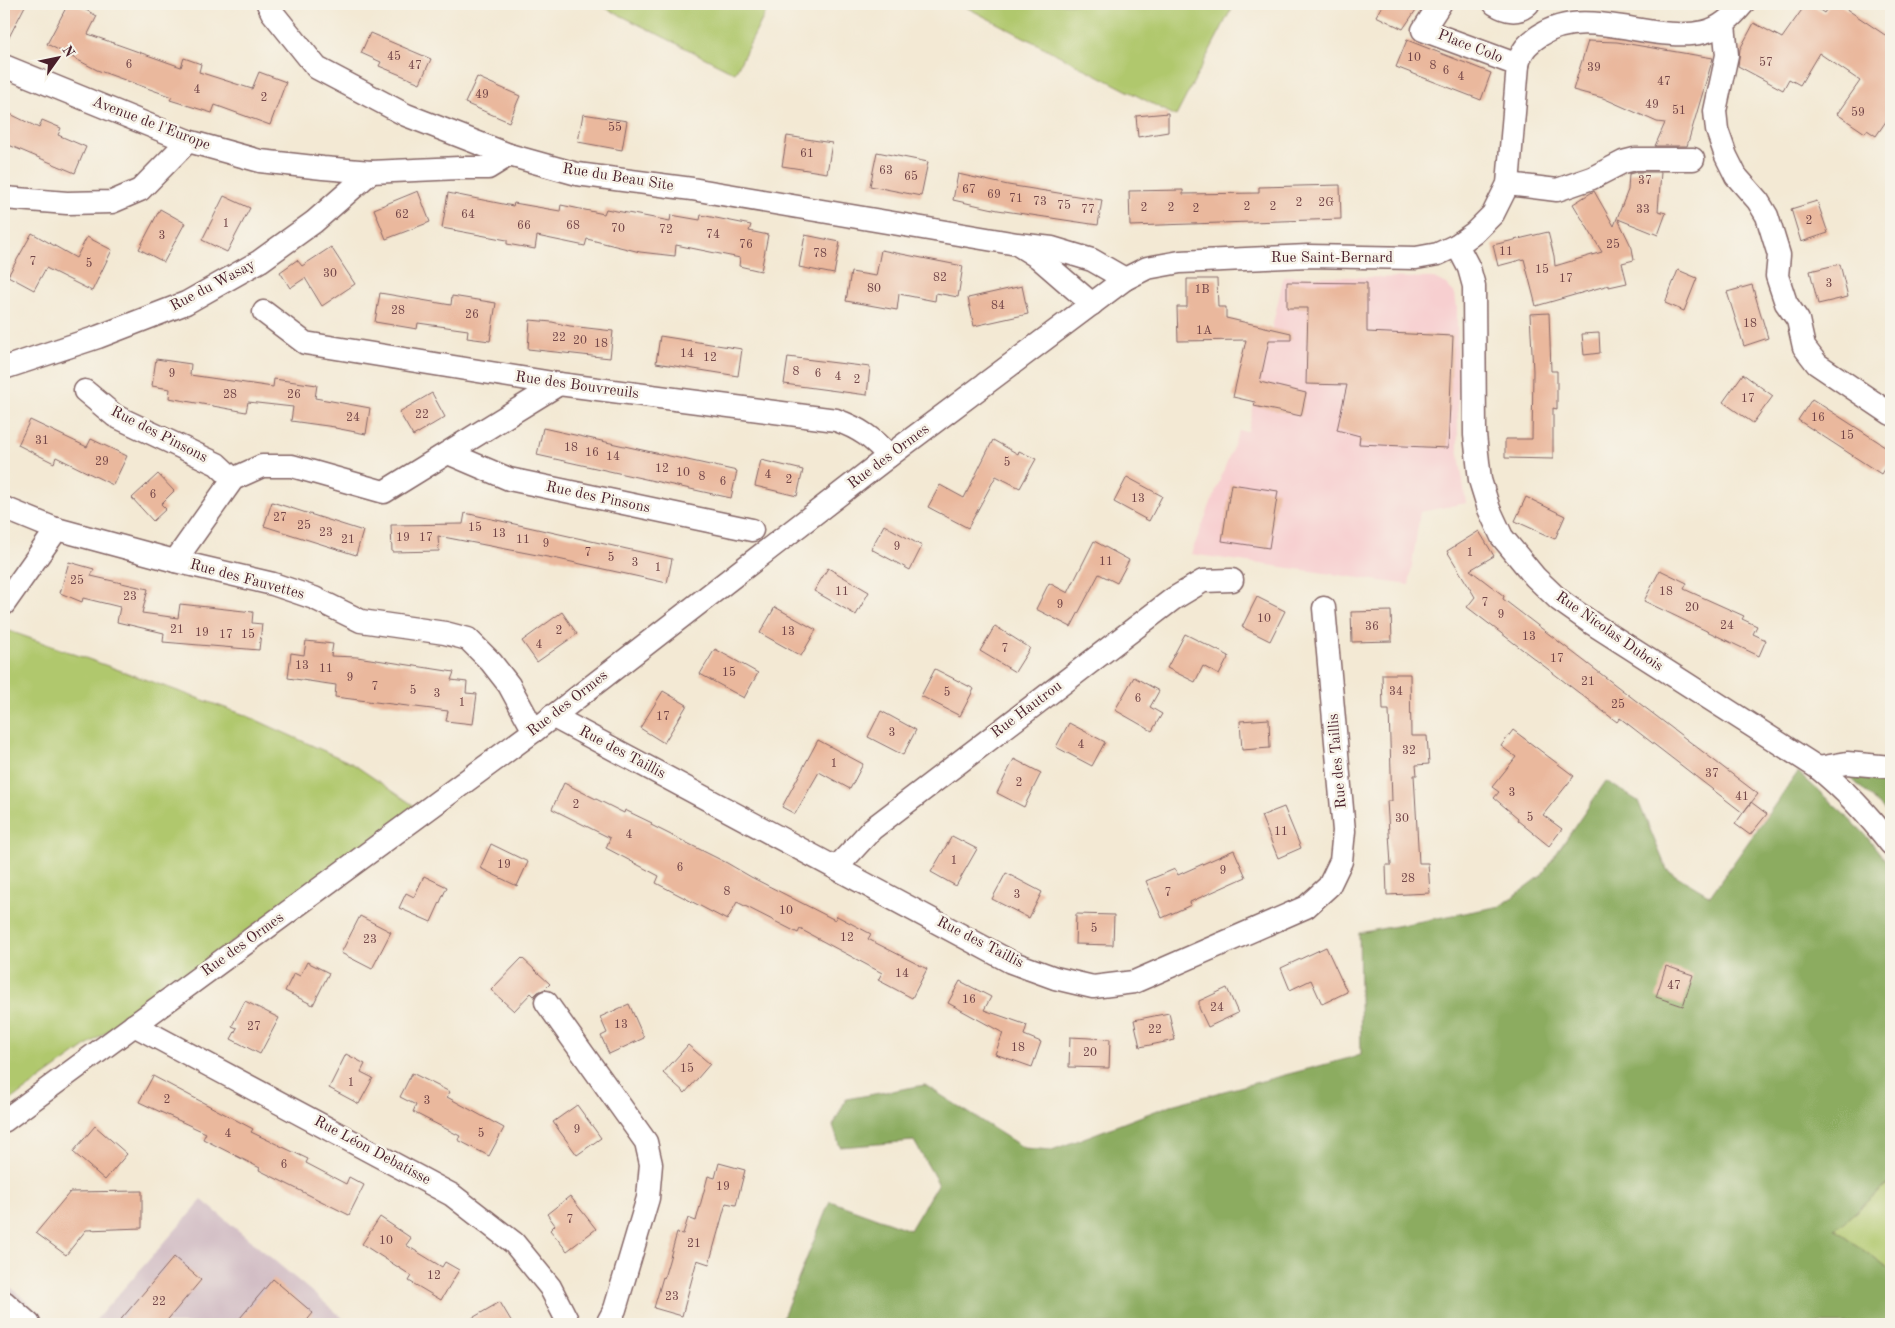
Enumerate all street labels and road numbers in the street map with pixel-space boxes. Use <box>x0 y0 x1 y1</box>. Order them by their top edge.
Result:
street label: Place Colo <box>1435 28 1505 66</box>
street label: Avenue de l'Europe <box>90 95 212 153</box>
street label: Rue du Beau Site <box>561 162 675 194</box>
street label: Rue Saint-Bernard <box>1271 251 1393 266</box>
street label: Rue du Wasay <box>168 257 258 315</box>
street label: Rue des Bouvreuils <box>514 370 640 402</box>
street label: Rue des Pinsons <box>108 404 210 466</box>
street label: Rue des Ormes <box>846 422 932 492</box>
street label: Rue des Pinsons <box>544 480 652 516</box>
street label: Rue des Fauvettes <box>188 557 306 603</box>
street label: Rue Nicolas Dubois <box>1553 589 1665 675</box>
street label: Rue des Ormes <box>525 668 611 740</box>
street label: Rue Hautrou <box>989 679 1065 741</box>
street label: Rue des Taillis <box>1326 713 1350 809</box>
street label: Rue des Taillis <box>576 724 668 782</box>
street label: Rue des Ormes <box>199 910 287 980</box>
street label: Rue des Taillis <box>934 915 1026 971</box>
street label: Rue Léon Debatisse <box>311 1114 433 1188</box>

